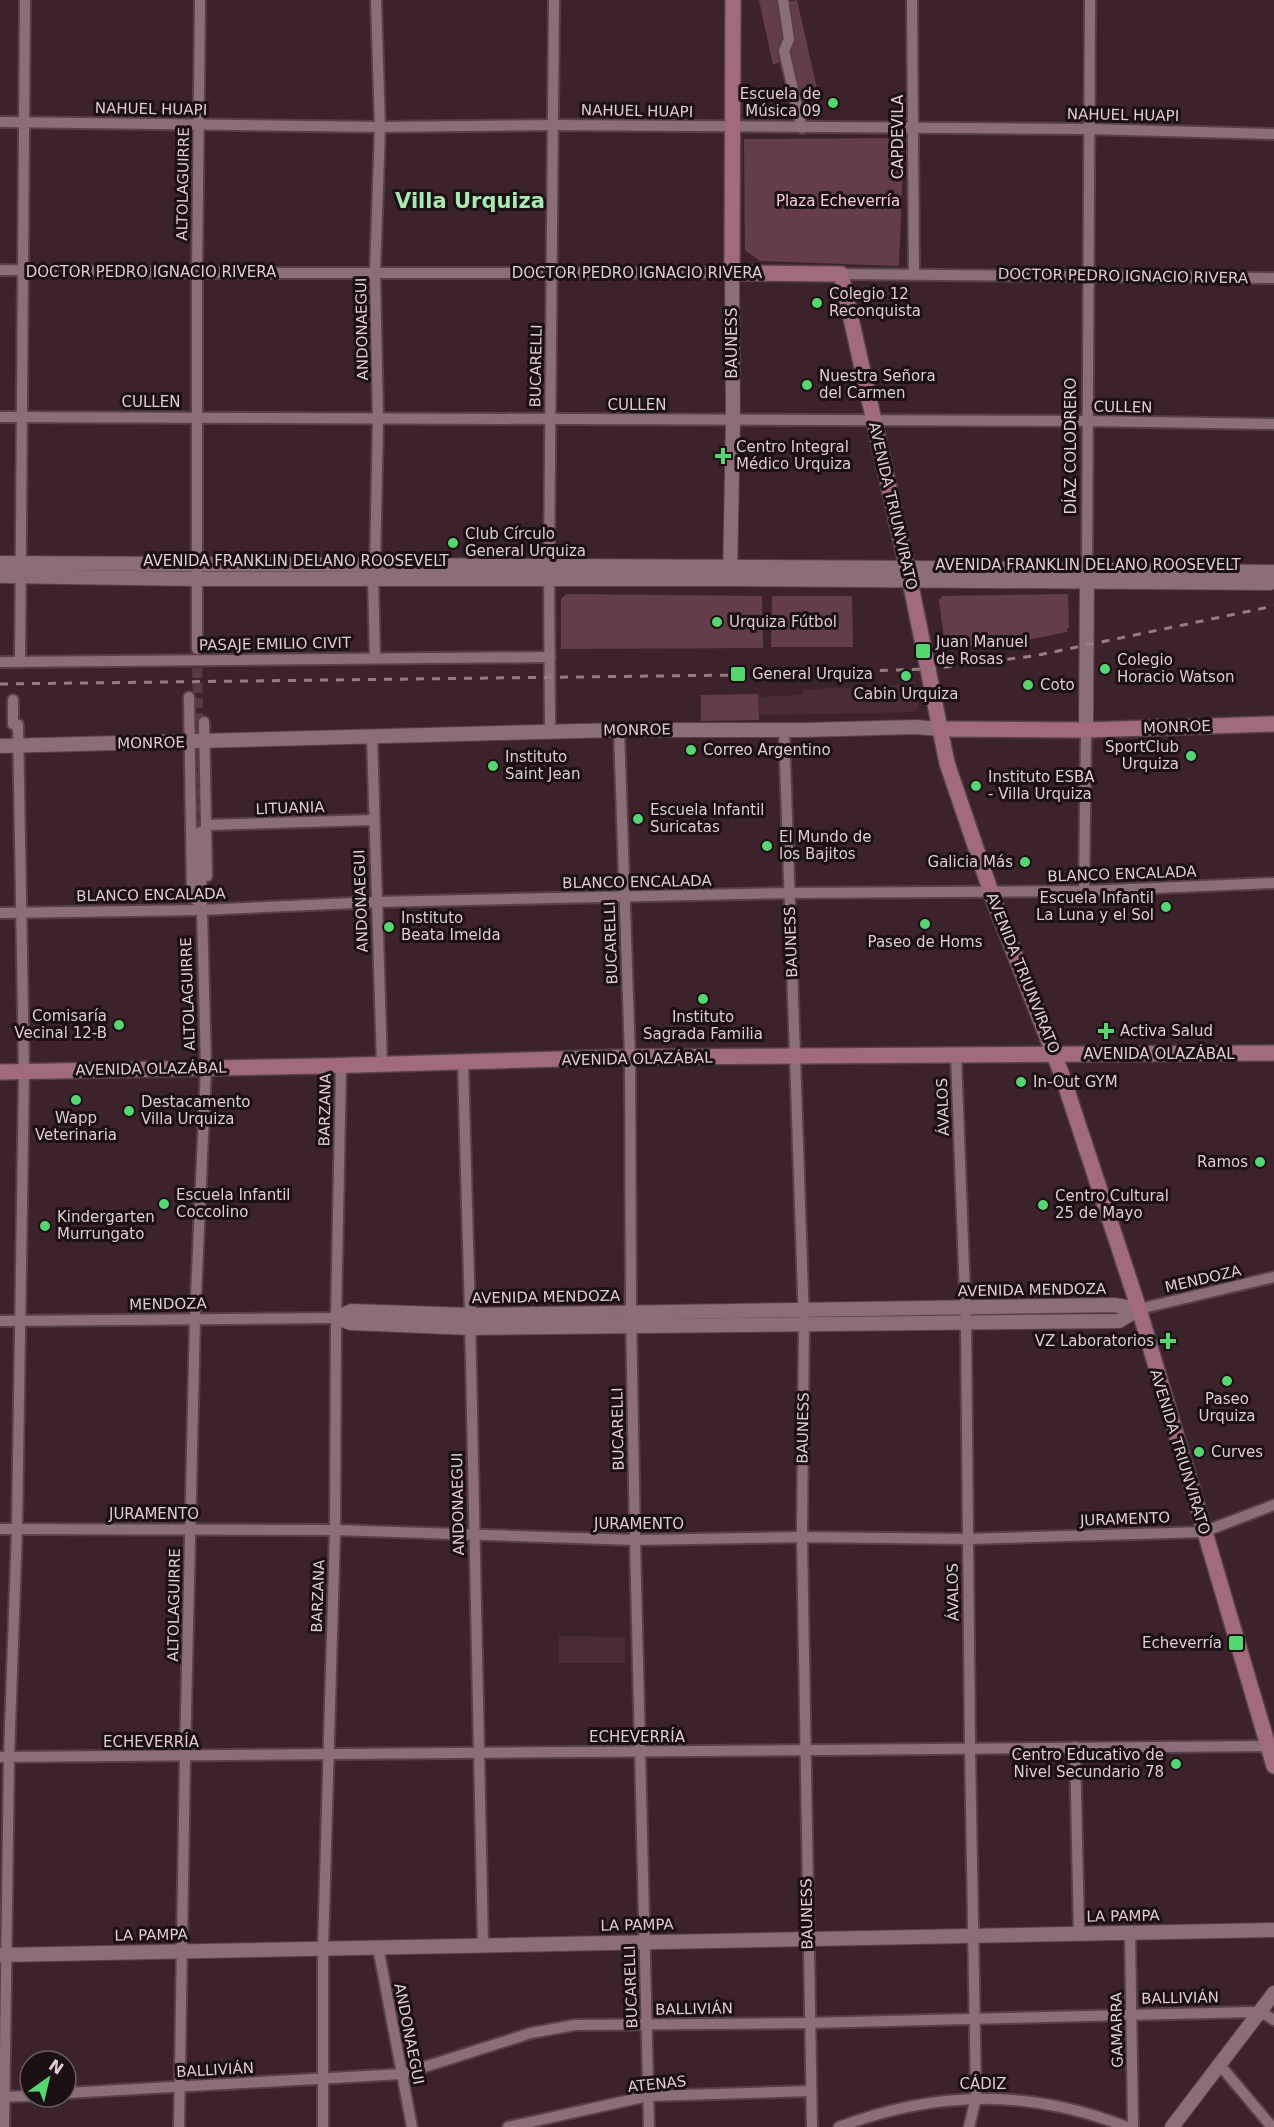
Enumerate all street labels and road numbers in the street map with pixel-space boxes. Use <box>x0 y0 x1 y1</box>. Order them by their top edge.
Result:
street label: CAPDEVILA <box>889 94 907 179</box>
street label: NAHUEL HUAPI <box>95 99 207 119</box>
street label: NAHUEL HUAPI <box>581 101 693 121</box>
street label: NAHUEL HUAPI <box>1067 105 1179 125</box>
street label: ALTOLAGUIRRE <box>173 127 193 241</box>
street label: DOCTOR PEDRO IGNACIO RIVERA <box>26 263 277 281</box>
street label: DOCTOR PEDRO IGNACIO RIVERA <box>512 264 763 282</box>
street label: DOCTOR PEDRO IGNACIO RIVERA <box>998 265 1249 287</box>
street label: ANDONAEGUI <box>352 277 372 381</box>
street label: BAUNESS <box>723 307 741 379</box>
street label: BUCARELLI <box>526 324 546 408</box>
street label: DÍAZ COLODRERO <box>1061 378 1080 514</box>
street label: CULLEN <box>122 393 180 411</box>
street label: CULLEN <box>608 396 666 414</box>
street label: CULLEN <box>1093 397 1153 417</box>
street label: AVENIDA TRIUNVIRATO <box>865 420 921 592</box>
street label: AVENIDA FRANKLIN DELANO ROOSEVELT <box>143 552 450 570</box>
street label: AVENIDA FRANKLIN DELANO ROOSEVELT <box>935 556 1242 574</box>
street label: PASAJE EMILIO CIVIT <box>199 634 352 654</box>
street label: MONROE <box>1143 717 1211 737</box>
street label: MONROE <box>603 720 671 740</box>
street label: MONROE <box>117 733 185 753</box>
street label: LITUANIA <box>255 798 326 818</box>
street label: ANDONAEGUI <box>350 849 372 953</box>
street label: BLANCO ENCALADA <box>1047 862 1198 886</box>
street label: BLANCO ENCALADA <box>562 872 713 892</box>
street label: BLANCO ENCALADA <box>76 885 227 905</box>
street label: AVENIDA TRIUNVIRATO <box>982 890 1064 1056</box>
street label: BUCARELLI <box>601 901 621 985</box>
street label: BAUNESS <box>781 906 801 978</box>
street label: ALTOLAGUIRRE <box>177 937 199 1051</box>
street label: AVENIDA OLAZÁBAL <box>1083 1044 1235 1063</box>
street label: AVENIDA OLAZÁBAL <box>561 1048 713 1069</box>
street label: AVENIDA OLAZÁBAL <box>75 1058 227 1079</box>
street label: BARZANA <box>315 1073 335 1147</box>
street label: ÁVALOS <box>932 1078 953 1136</box>
street label: MENDOZA <box>1163 1261 1244 1296</box>
street label: AVENIDA MENDOZA <box>958 1280 1107 1300</box>
street label: AVENIDA MENDOZA <box>472 1287 621 1307</box>
street label: MENDOZA <box>129 1294 208 1314</box>
street label: AVENIDA TRIUNVIRATO <box>1146 1367 1214 1537</box>
street label: BUCARELLI <box>608 1387 628 1471</box>
street label: BAUNESS <box>793 1392 813 1464</box>
street label: ANDONAEGUI <box>448 1452 468 1556</box>
street label: JURAMENTO <box>108 1505 199 1523</box>
street label: JURAMENTO <box>1079 1508 1170 1530</box>
street label: JURAMENTO <box>593 1515 684 1533</box>
street label: ALTOLAGUIRRE <box>164 1548 184 1662</box>
street label: BARZANA <box>308 1558 328 1633</box>
street label: ÁVALOS <box>942 1563 963 1621</box>
street label: ECHEVERRÍA <box>589 1727 686 1746</box>
street label: ECHEVERRÍA <box>103 1732 200 1751</box>
street label: BAUNESS <box>797 1878 817 1950</box>
street label: LA PAMPA <box>1086 1906 1161 1926</box>
street label: LA PAMPA <box>600 1915 675 1935</box>
street label: LA PAMPA <box>114 1925 189 1945</box>
street label: BUCARELLI <box>621 1945 641 2029</box>
street label: ANDONAEGUI <box>390 1982 428 2086</box>
street label: BALLIVIÁN <box>1141 1987 1219 2008</box>
street label: GAMARRA <box>1107 1991 1127 2068</box>
street label: BALLIVIÁN <box>655 1998 733 2019</box>
street label: BALLIVIÁN <box>176 2058 254 2081</box>
street label: ATENAS <box>627 2072 687 2096</box>
street label: CÁDIZ <box>960 2074 1007 2093</box>

